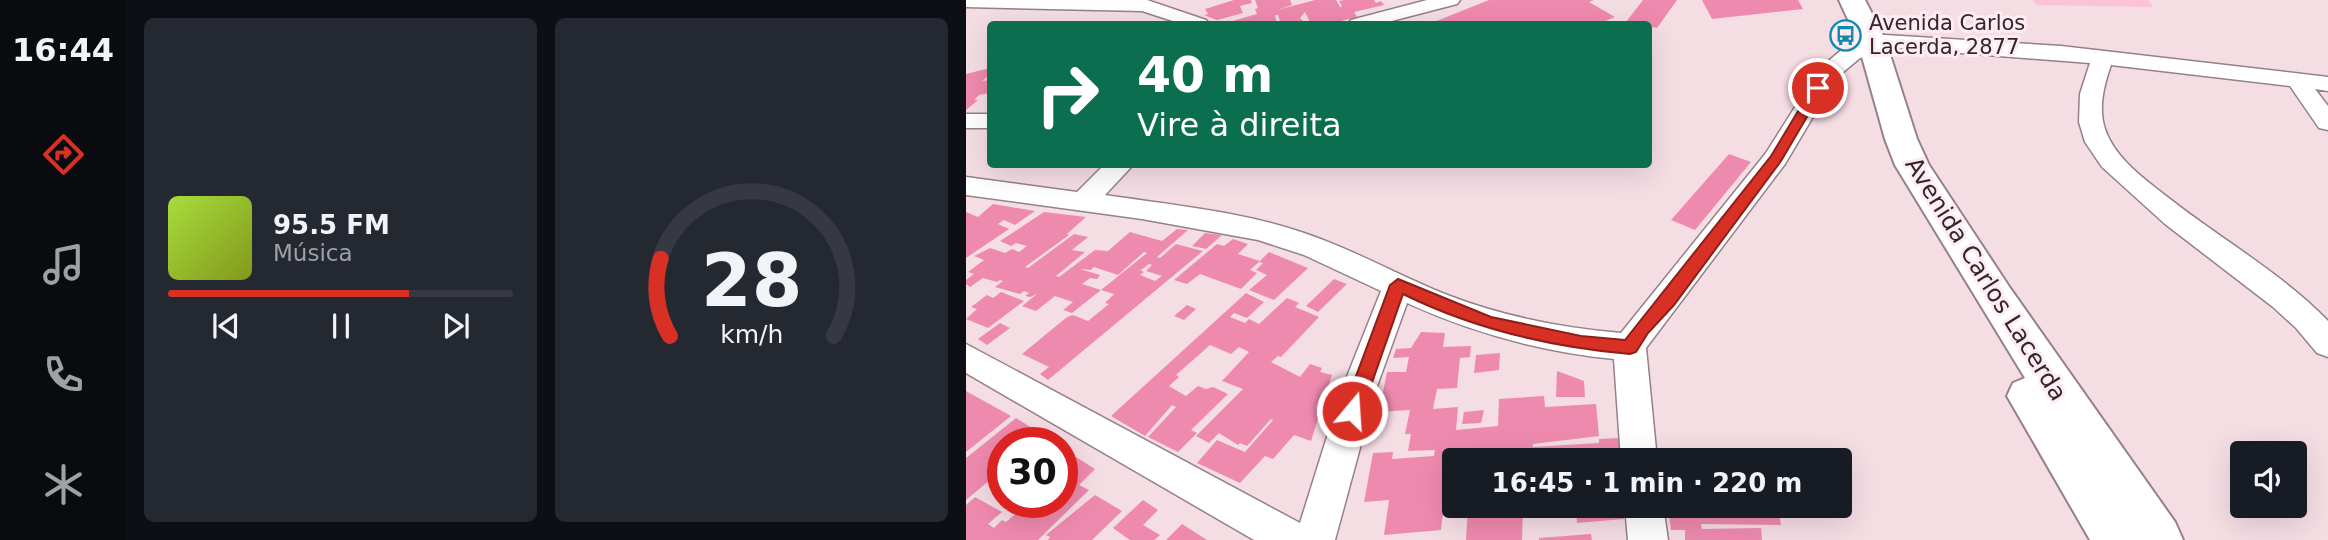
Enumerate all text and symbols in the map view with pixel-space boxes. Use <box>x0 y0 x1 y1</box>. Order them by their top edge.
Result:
place label: Avenida Carlos Lacerda, 2877 <box>1869 11 2025 59</box>
bus stop icon: Avenida Carlos Lacerda, 2877 <box>1829 18 1863 52</box>
text: 16:44 <box>12 31 114 69</box>
text: 40 m <box>1137 47 1273 104</box>
icon: right <box>1022 49 1113 140</box>
pin <box>1788 58 1848 118</box>
icon: arrive <box>1799 69 1837 107</box>
text: Vire à direita <box>1137 106 1342 144</box>
icon: directions <box>39 130 88 179</box>
street label: Avenida Carlos Lacerda <box>1899 152 2073 406</box>
text: 95.5 FM <box>273 210 390 240</box>
text: 28 <box>701 238 802 323</box>
icon: music <box>39 240 88 289</box>
text: Música <box>273 240 353 266</box>
icon: previous <box>207 307 245 345</box>
icon: pause <box>322 307 360 345</box>
icon: next <box>437 307 475 345</box>
text: km/h <box>720 320 783 349</box>
icon: phone <box>39 350 88 399</box>
position arrow <box>1315 374 1389 448</box>
speed limit sign: 30 <box>987 427 1078 518</box>
map controls <box>2230 441 2307 518</box>
button: sound <box>2230 441 2307 518</box>
icon: climate <box>39 460 88 509</box>
text: 16:45 · 1 min · 220 m <box>1492 468 1802 498</box>

